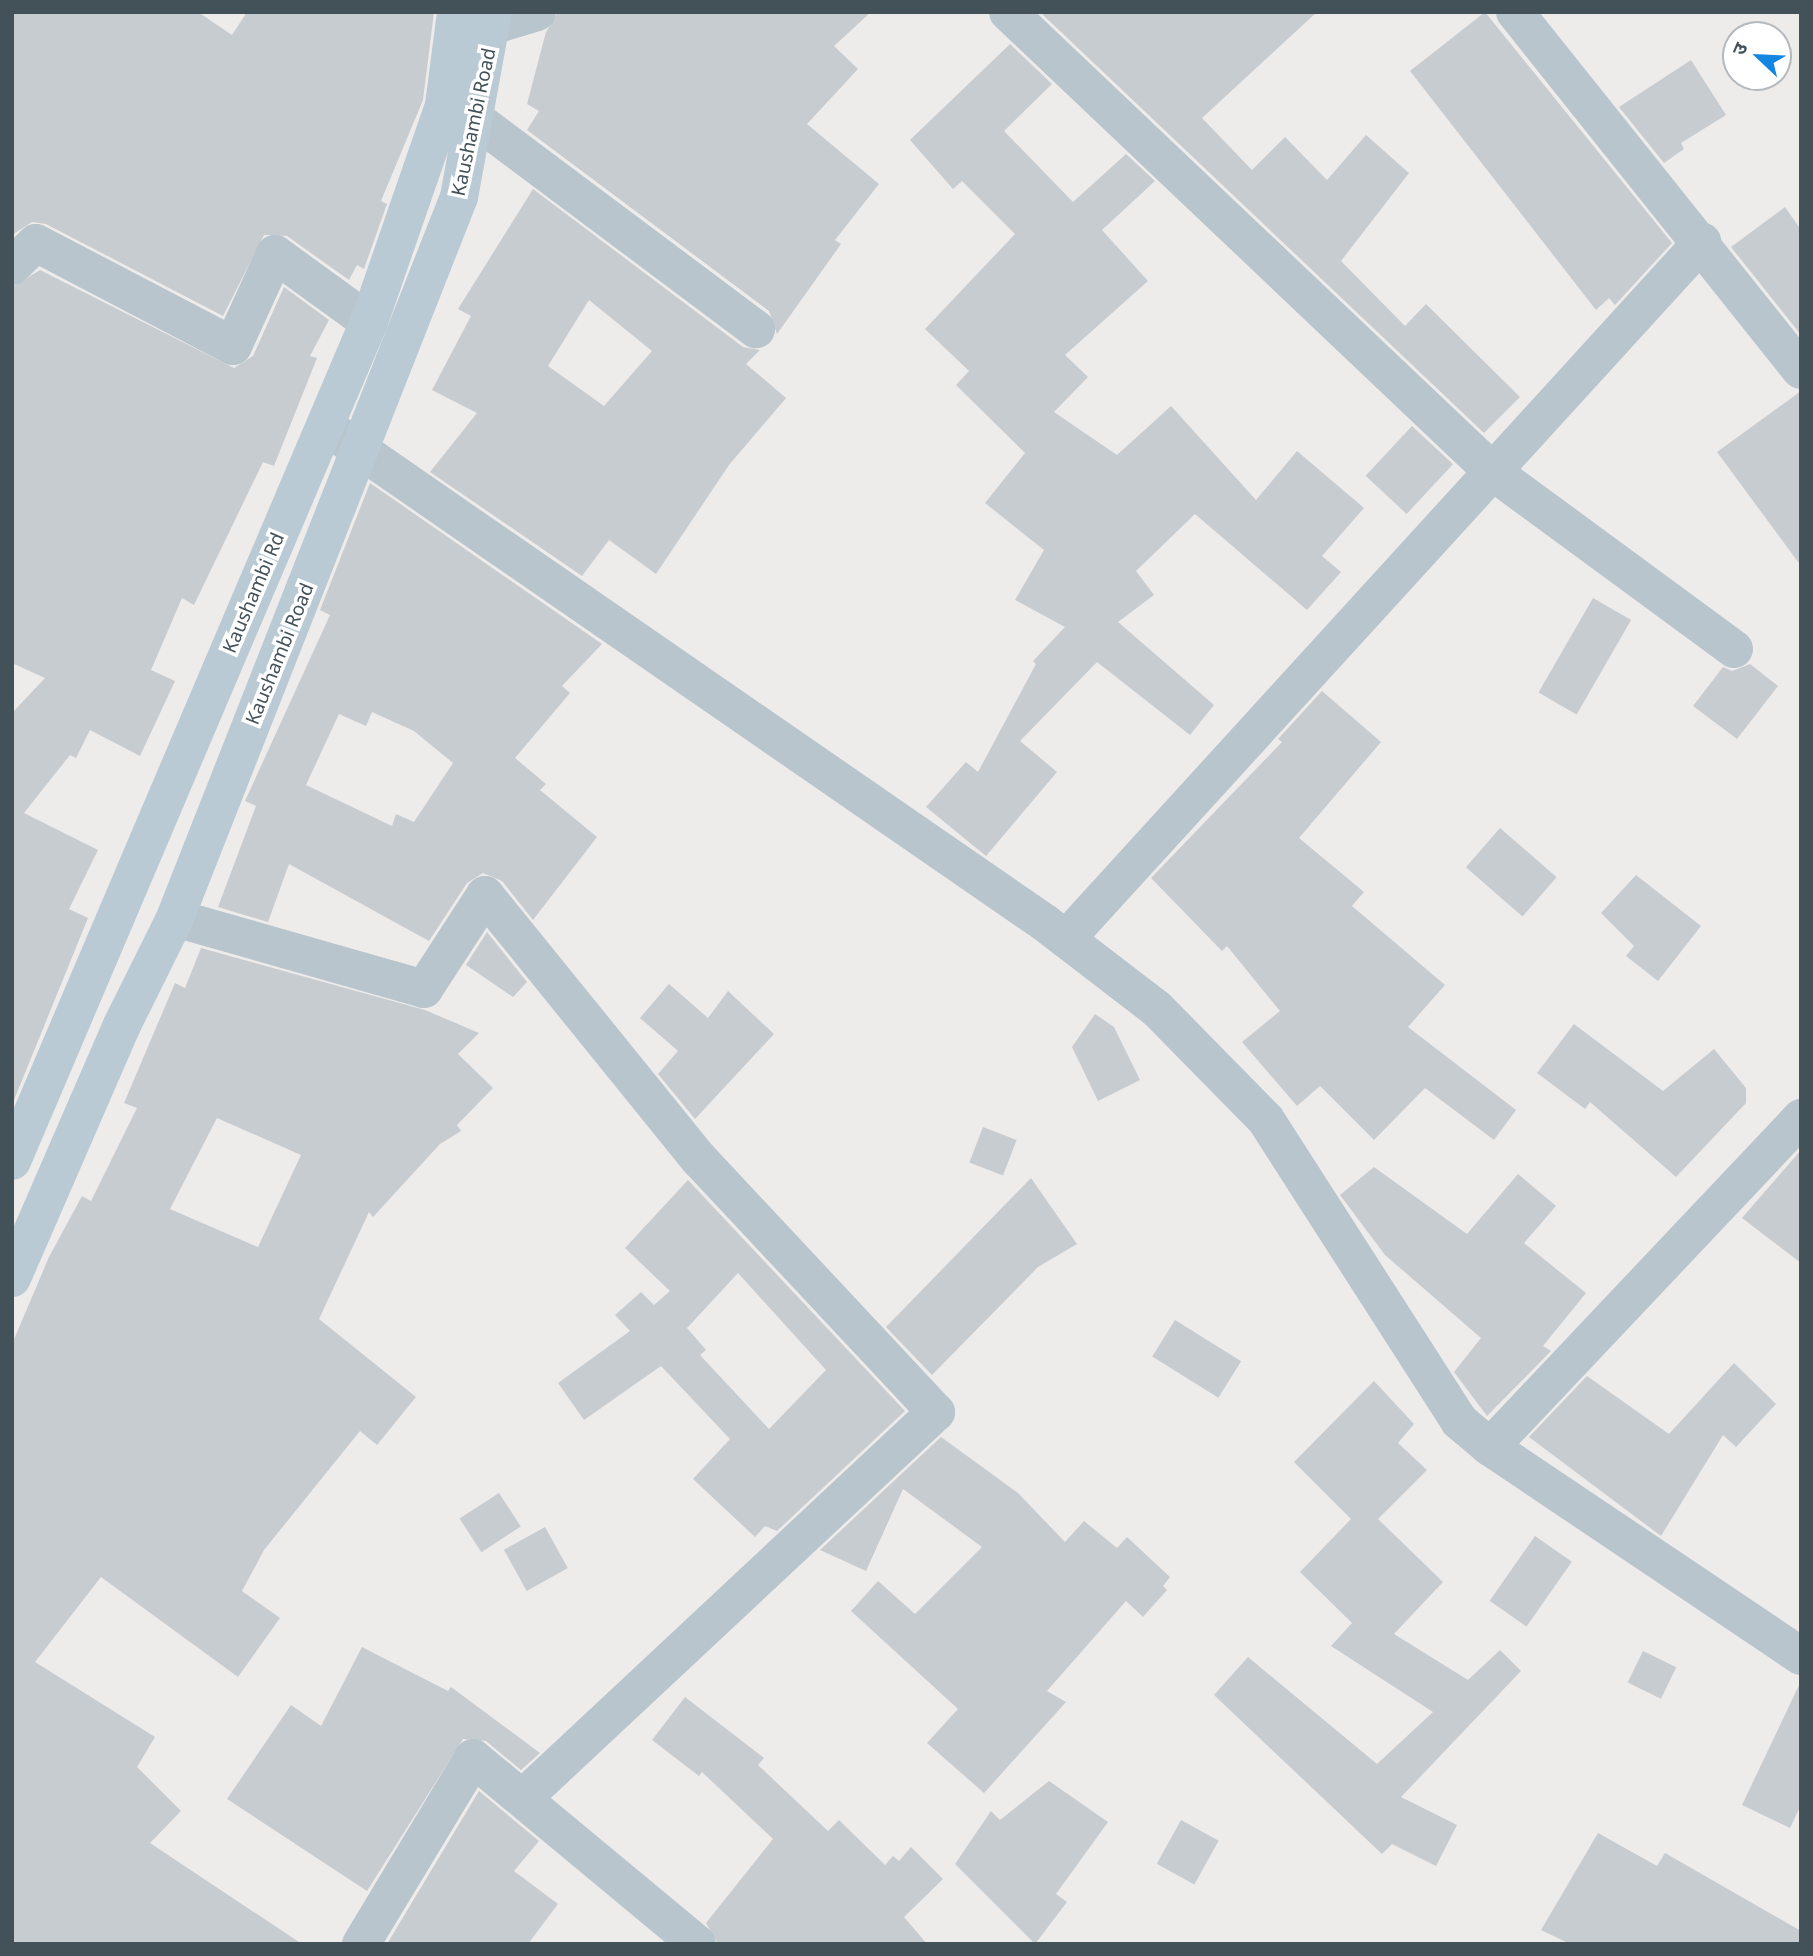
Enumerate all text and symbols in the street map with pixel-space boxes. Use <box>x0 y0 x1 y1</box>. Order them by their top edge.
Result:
north arrow <box>1722 21 1792 91</box>
text: उ <box>1725 38 1754 59</box>
street label: Kaushambi Road <box>447 46 501 198</box>
street label: Kaushambi Rd <box>218 529 290 657</box>
street label: Kaushambi Road <box>241 580 319 728</box>

